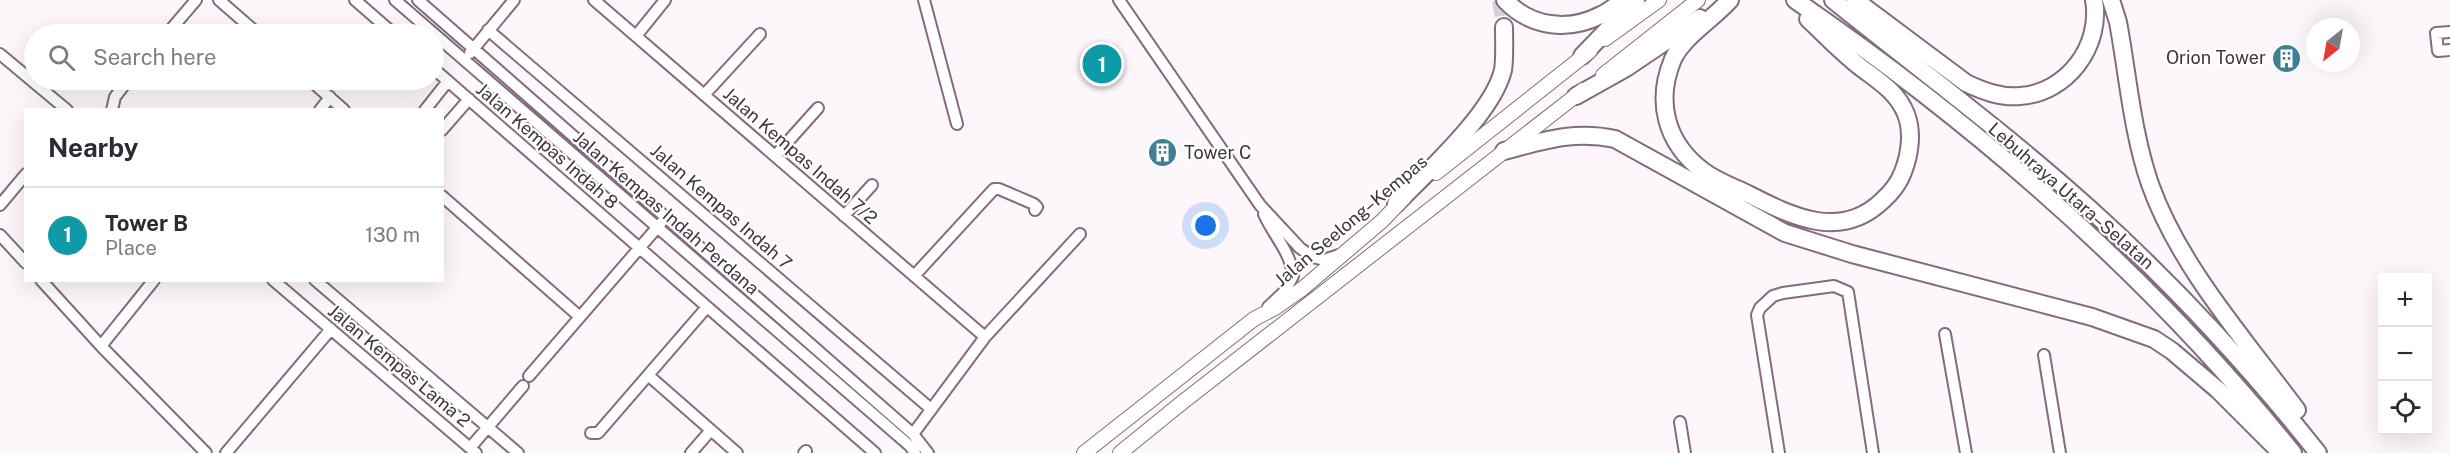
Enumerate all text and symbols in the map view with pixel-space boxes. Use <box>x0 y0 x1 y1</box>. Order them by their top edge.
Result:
north arrow <box>2306 18 2360 72</box>
search box <box>24 24 444 90</box>
icon: search <box>45 41 78 74</box>
pin: 1 <box>1082 42 1122 86</box>
building icon: Orion Tower <box>2271 42 2303 74</box>
text: Search here <box>93 44 217 70</box>
place label: Orion Tower <box>2166 47 2266 68</box>
street label: Jalan Kempas Indah 8 <box>472 78 623 213</box>
street label: Jalan Kempas Indah 7/2 <box>718 83 882 229</box>
street label: Lebuhraya Utara–Selatan <box>1984 118 2158 273</box>
street label: Jalan Kempas Indah Perdana <box>569 126 763 299</box>
text: Nearby <box>48 132 138 163</box>
building icon: Tower C <box>1147 137 1179 169</box>
street label: Jalan Kempas Indah 7 <box>646 140 796 274</box>
place label: Tower C <box>1184 142 1251 163</box>
street label: Jalan Seelong–Kempas <box>1270 151 1431 291</box>
text: Tower B <box>105 210 188 236</box>
your location <box>1191 211 1220 240</box>
text: 1 <box>63 223 72 247</box>
text: 130 m <box>365 223 420 247</box>
text: Place <box>105 236 157 260</box>
map controls <box>2378 273 2432 435</box>
button: + <box>2378 273 2432 327</box>
street label: Jalan Kempas Lama 2 <box>324 300 475 431</box>
button: − <box>2378 327 2432 381</box>
button: locate <box>2378 381 2432 435</box>

